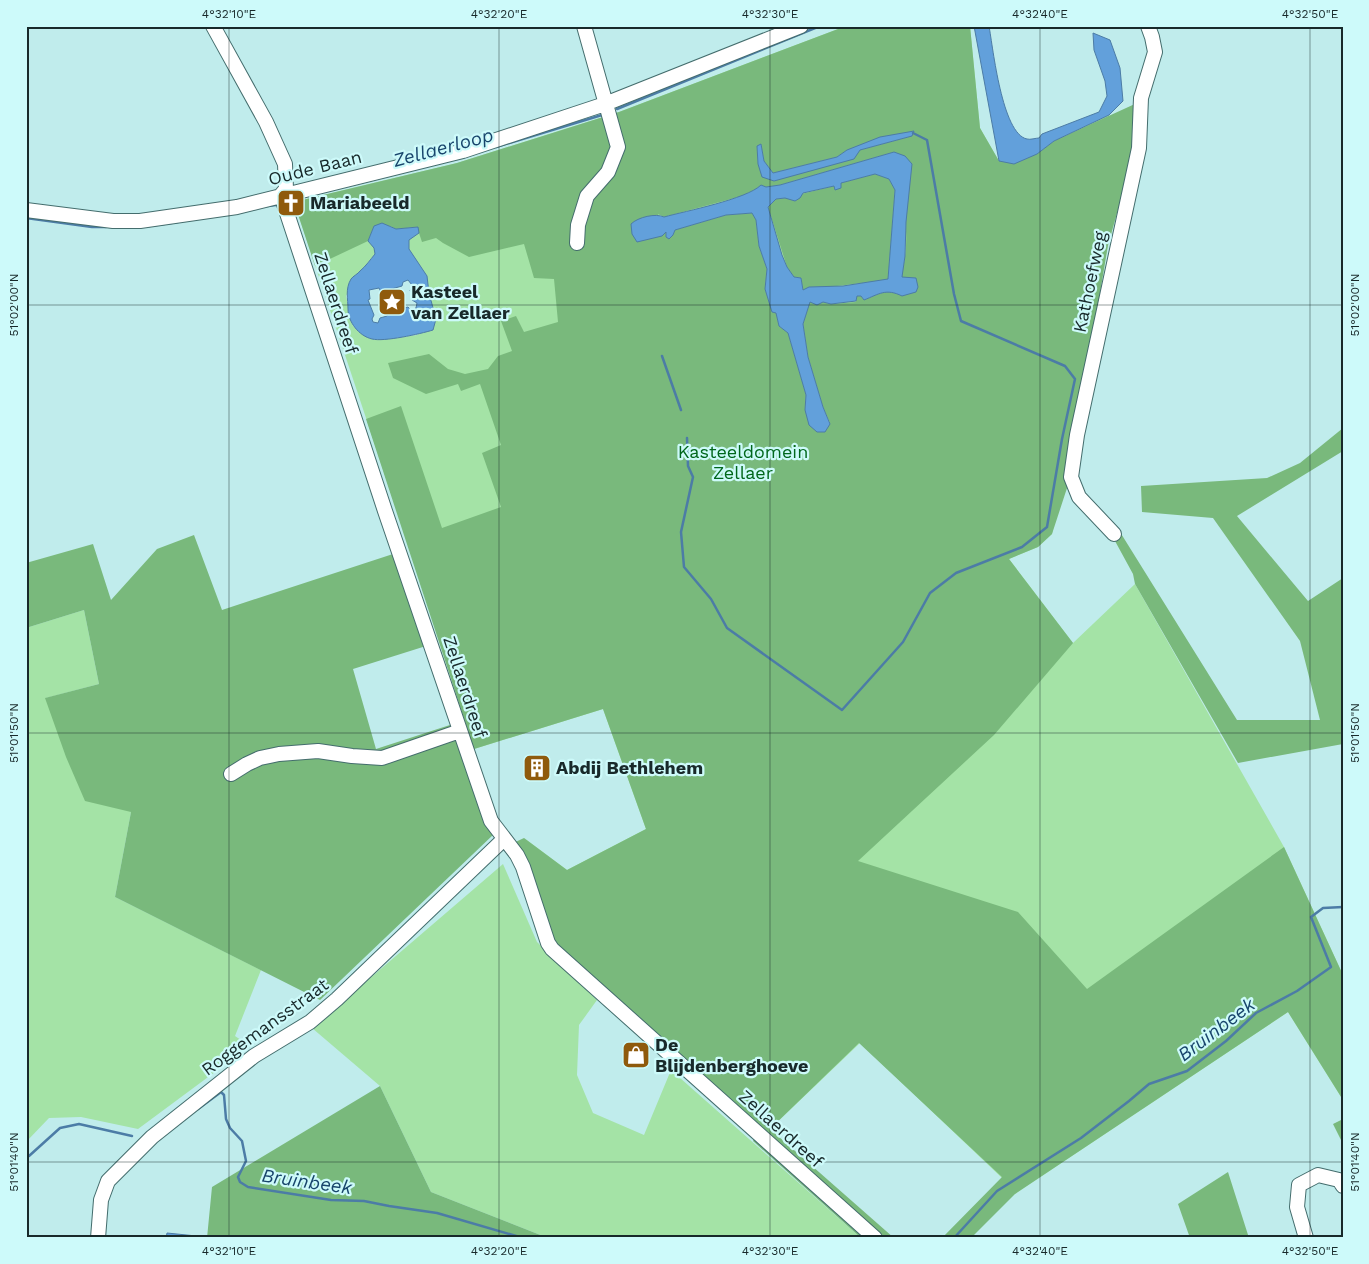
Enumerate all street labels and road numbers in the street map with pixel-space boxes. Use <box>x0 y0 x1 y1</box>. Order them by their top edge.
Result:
street label: Oude Baan <box>266 146 364 189</box>
street label: Kathoefweg <box>1069 229 1111 334</box>
street label: Zellaerdreef <box>310 249 363 357</box>
street label: Zellaerdreef <box>439 633 492 741</box>
street label: Roggemansstraat <box>197 973 333 1080</box>
street label: Zellaerdreef <box>735 1085 828 1172</box>

